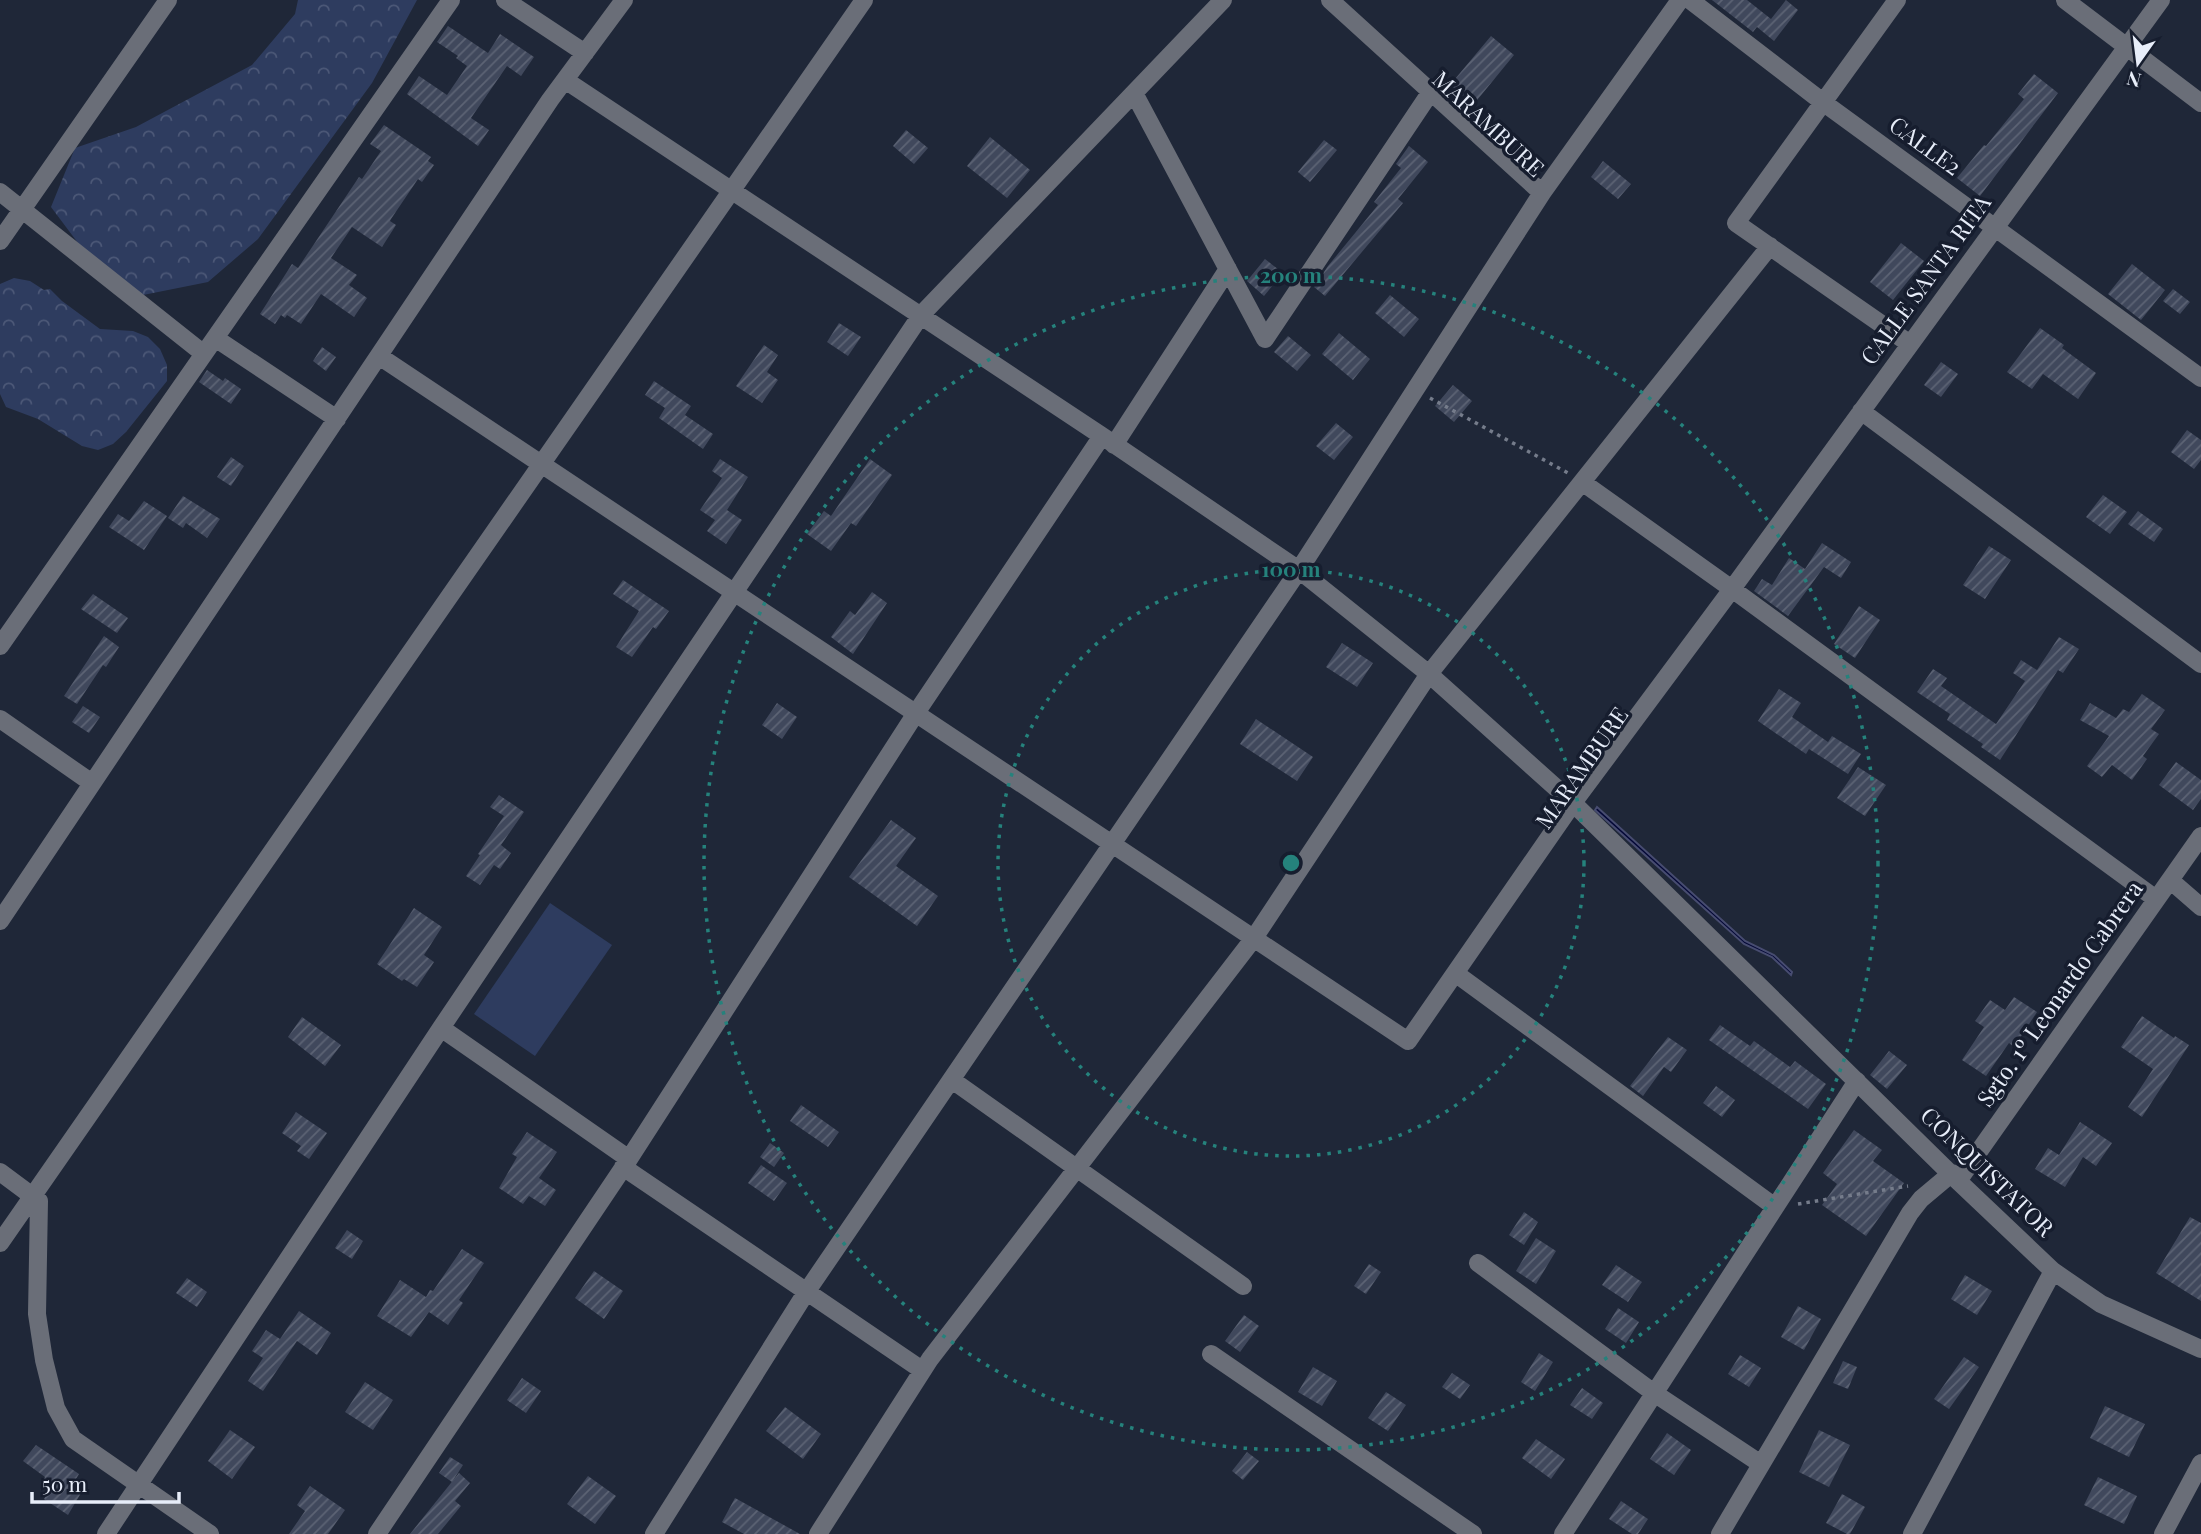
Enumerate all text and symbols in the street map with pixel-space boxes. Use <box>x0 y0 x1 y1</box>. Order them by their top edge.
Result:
north arrow <box>2103 28 2173 98</box>
street label: MARAMBURE <box>1427 63 1551 183</box>
text: N <box>2124 66 2143 95</box>
street label: CALLE2 <box>1884 108 1968 181</box>
street label: CALLE SANTA RITA <box>1853 187 1997 370</box>
text: 200 m <box>1260 260 1322 288</box>
text: 100 m <box>1261 554 1321 582</box>
street label: MARAMBURE <box>1527 700 1634 834</box>
centre of rings <box>1279 851 1303 875</box>
street label: Sgto. 1º Leonardo Cabrera <box>1969 874 2149 1112</box>
street label: CONQUISTATOR <box>1915 1099 2062 1243</box>
scale bar <box>32 1460 178 1504</box>
text: 50 m <box>42 1469 88 1497</box>

